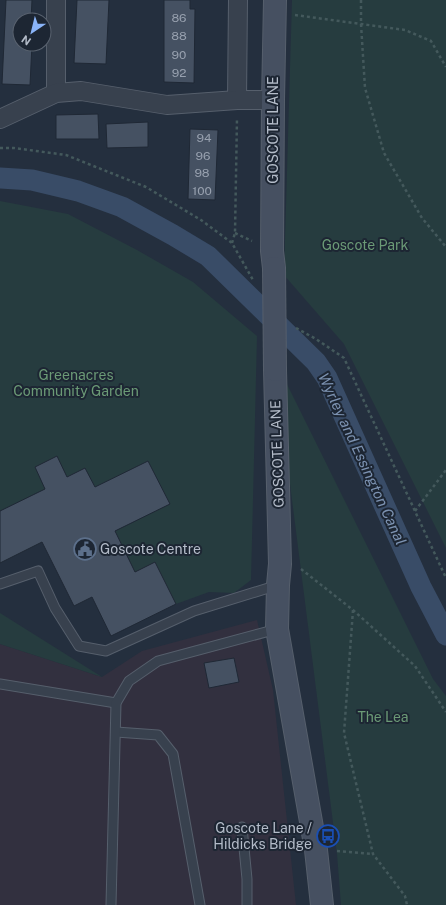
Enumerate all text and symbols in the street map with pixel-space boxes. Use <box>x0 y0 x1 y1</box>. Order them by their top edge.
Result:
house number: 86 <box>171 11 187 25</box>
north arrow <box>12 12 52 52</box>
house number: 88 <box>171 29 187 43</box>
text: N <box>19 33 33 48</box>
house number: 90 <box>172 48 186 62</box>
house number: 92 <box>172 66 186 80</box>
street label: GOSCOTE LANE <box>265 76 281 184</box>
house number: 94 <box>196 131 212 145</box>
house number: 96 <box>196 149 210 163</box>
house number: 98 <box>194 166 210 180</box>
house number: 100 <box>192 184 212 198</box>
park label: Goscote Park <box>322 237 408 253</box>
park label: Greenacres Community Garden <box>13 367 139 399</box>
water label: Wyrley and Essington Canal <box>315 370 410 547</box>
street label: GOSCOTE LANE <box>267 400 287 508</box>
public building icon: Goscote Centre <box>72 536 98 562</box>
place label: Goscote Centre <box>100 541 201 557</box>
park label: The Lea <box>357 709 409 725</box>
place label: Goscote Lane / Hildicks Bridge <box>213 820 312 852</box>
bus stop icon: Goscote Lane / Hildicks Bridge <box>315 823 341 849</box>

